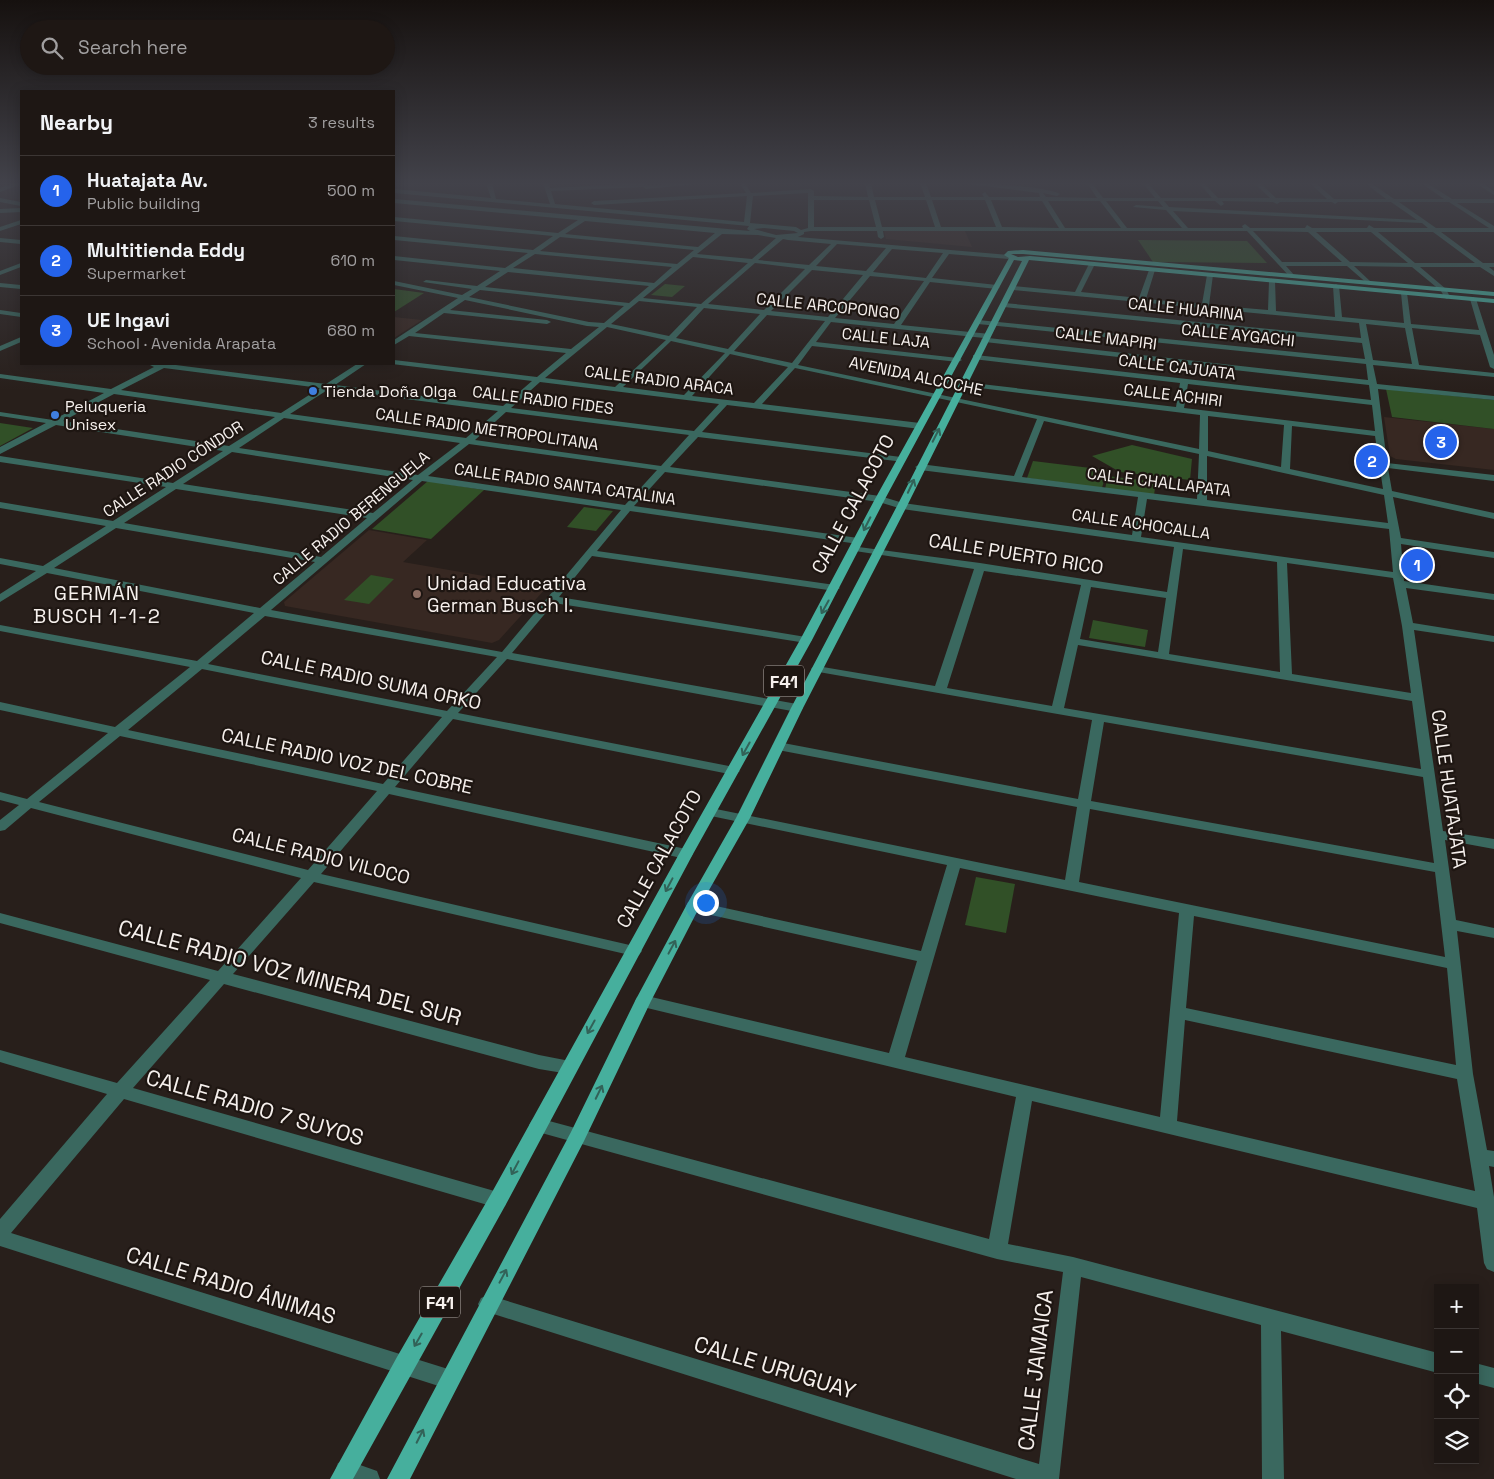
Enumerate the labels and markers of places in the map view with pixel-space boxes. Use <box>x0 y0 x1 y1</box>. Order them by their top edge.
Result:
place label: Tienda Doña Olga <box>323 381 457 402</box>
marker: Tienda Doña Olga <box>307 385 319 397</box>
place label: Peluqueria Unisex <box>65 396 146 435</box>
marker: Peluqueria Unisex <box>49 409 61 421</box>
pin: 3 <box>1425 423 1457 461</box>
pin: 2 <box>1356 442 1388 480</box>
pin: 1 <box>1401 546 1433 584</box>
place label: Unidad Educativa German Busch I. <box>427 571 587 618</box>
marker: Unidad Educativa German Busch I. <box>411 588 423 600</box>

